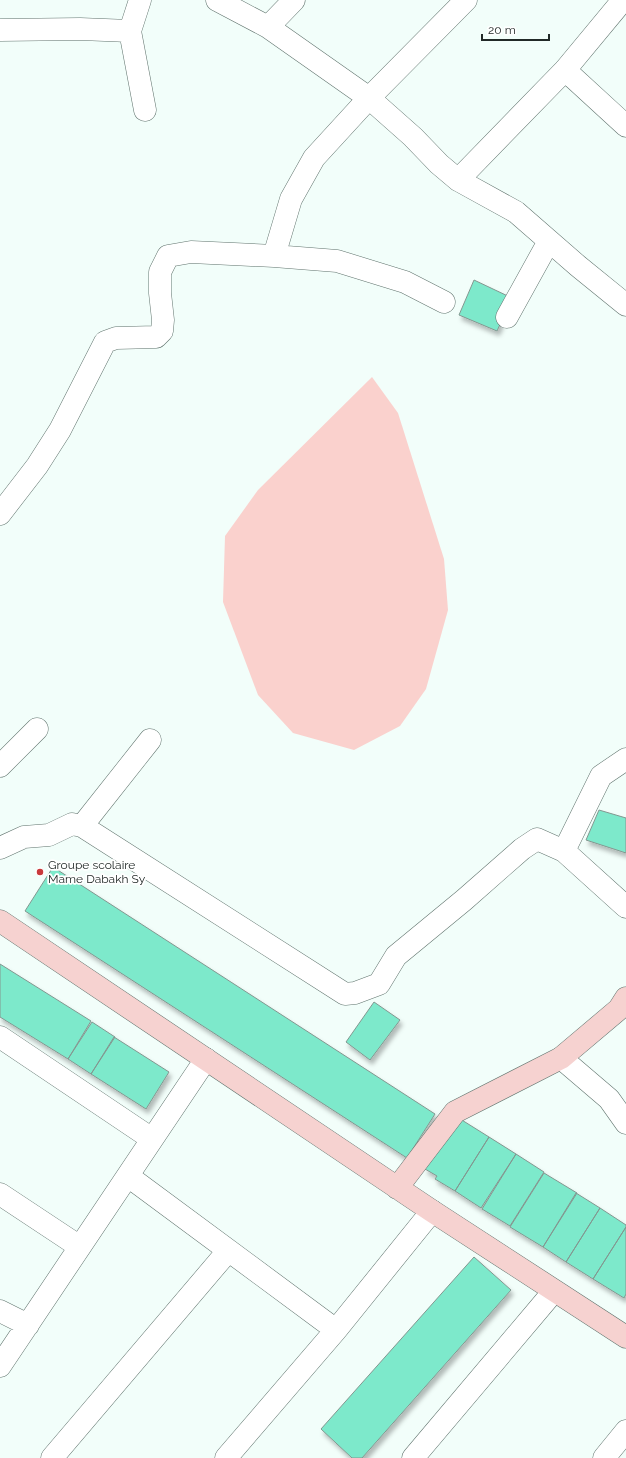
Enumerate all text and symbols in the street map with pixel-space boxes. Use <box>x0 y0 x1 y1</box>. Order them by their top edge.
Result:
scale bar <box>482 16 549 42</box>
text: 20 m <box>488 23 516 37</box>
place label: Groupe scolaire Mame Dabakh Sy <box>48 858 146 886</box>
marker: Groupe scolaire Mame Dabakh Sy <box>35 867 45 877</box>

